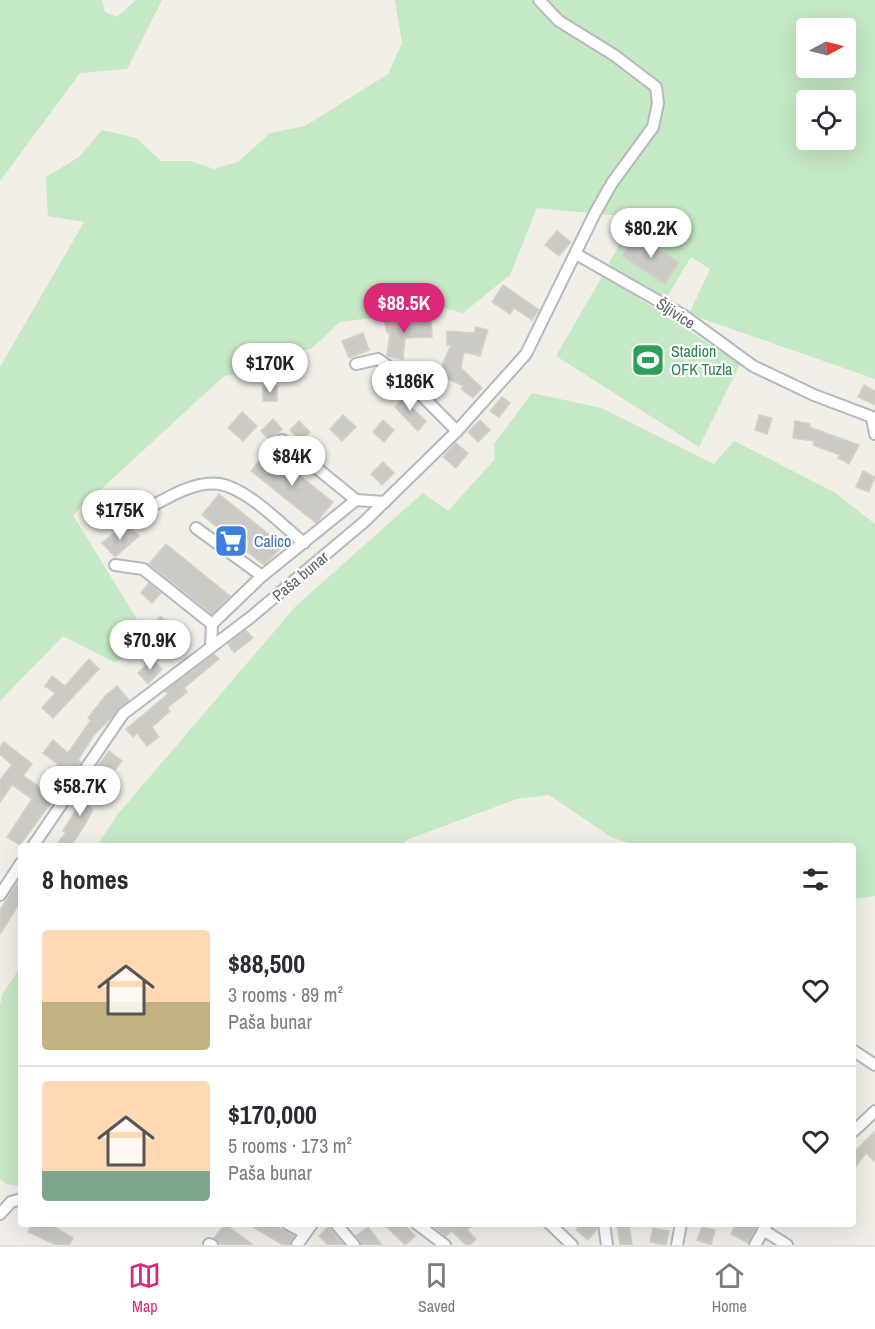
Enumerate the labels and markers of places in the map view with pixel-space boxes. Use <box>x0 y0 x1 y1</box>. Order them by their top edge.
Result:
pin: $80.2K <box>602 208 700 259</box>
pin: $88.5K <box>355 283 453 334</box>
place label: Stadion OFK Tuzla <box>671 340 733 380</box>
sports icon: Stadion OFK Tuzla <box>630 342 666 378</box>
pin: $170K <box>228 343 312 394</box>
pin: $186K <box>368 361 452 412</box>
pin: $84K <box>256 436 328 487</box>
pin: $175K <box>78 490 162 541</box>
supermarket icon: Calico <box>213 523 249 559</box>
place label: Calico <box>254 530 291 552</box>
pin: $70.9K <box>101 620 199 671</box>
pin: $58.7K <box>31 766 129 817</box>

